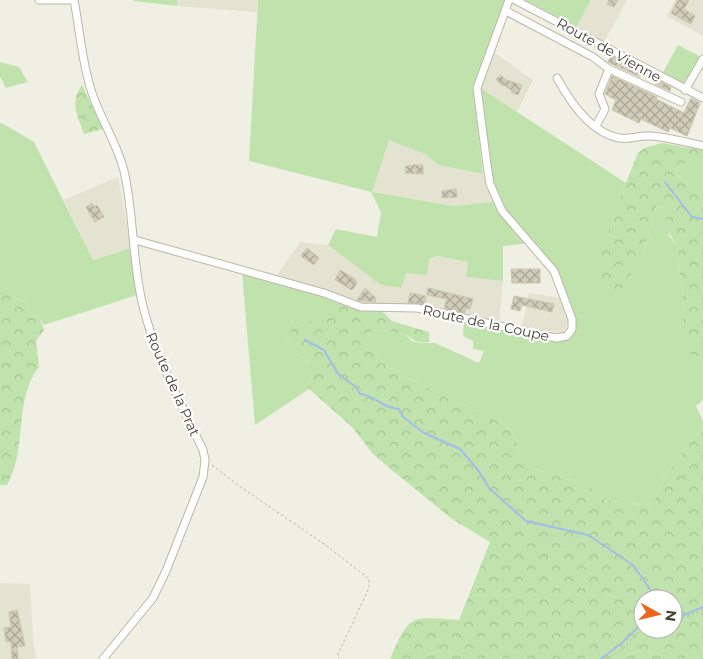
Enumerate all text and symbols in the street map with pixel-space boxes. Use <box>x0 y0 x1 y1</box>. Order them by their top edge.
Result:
street label: Route de Vienne <box>554 14 664 86</box>
street label: Route de la Coupe <box>421 301 551 345</box>
street label: Route de la Prat <box>142 329 204 439</box>
north arrow <box>633 589 683 639</box>
text: N <box>661 609 681 623</box>

